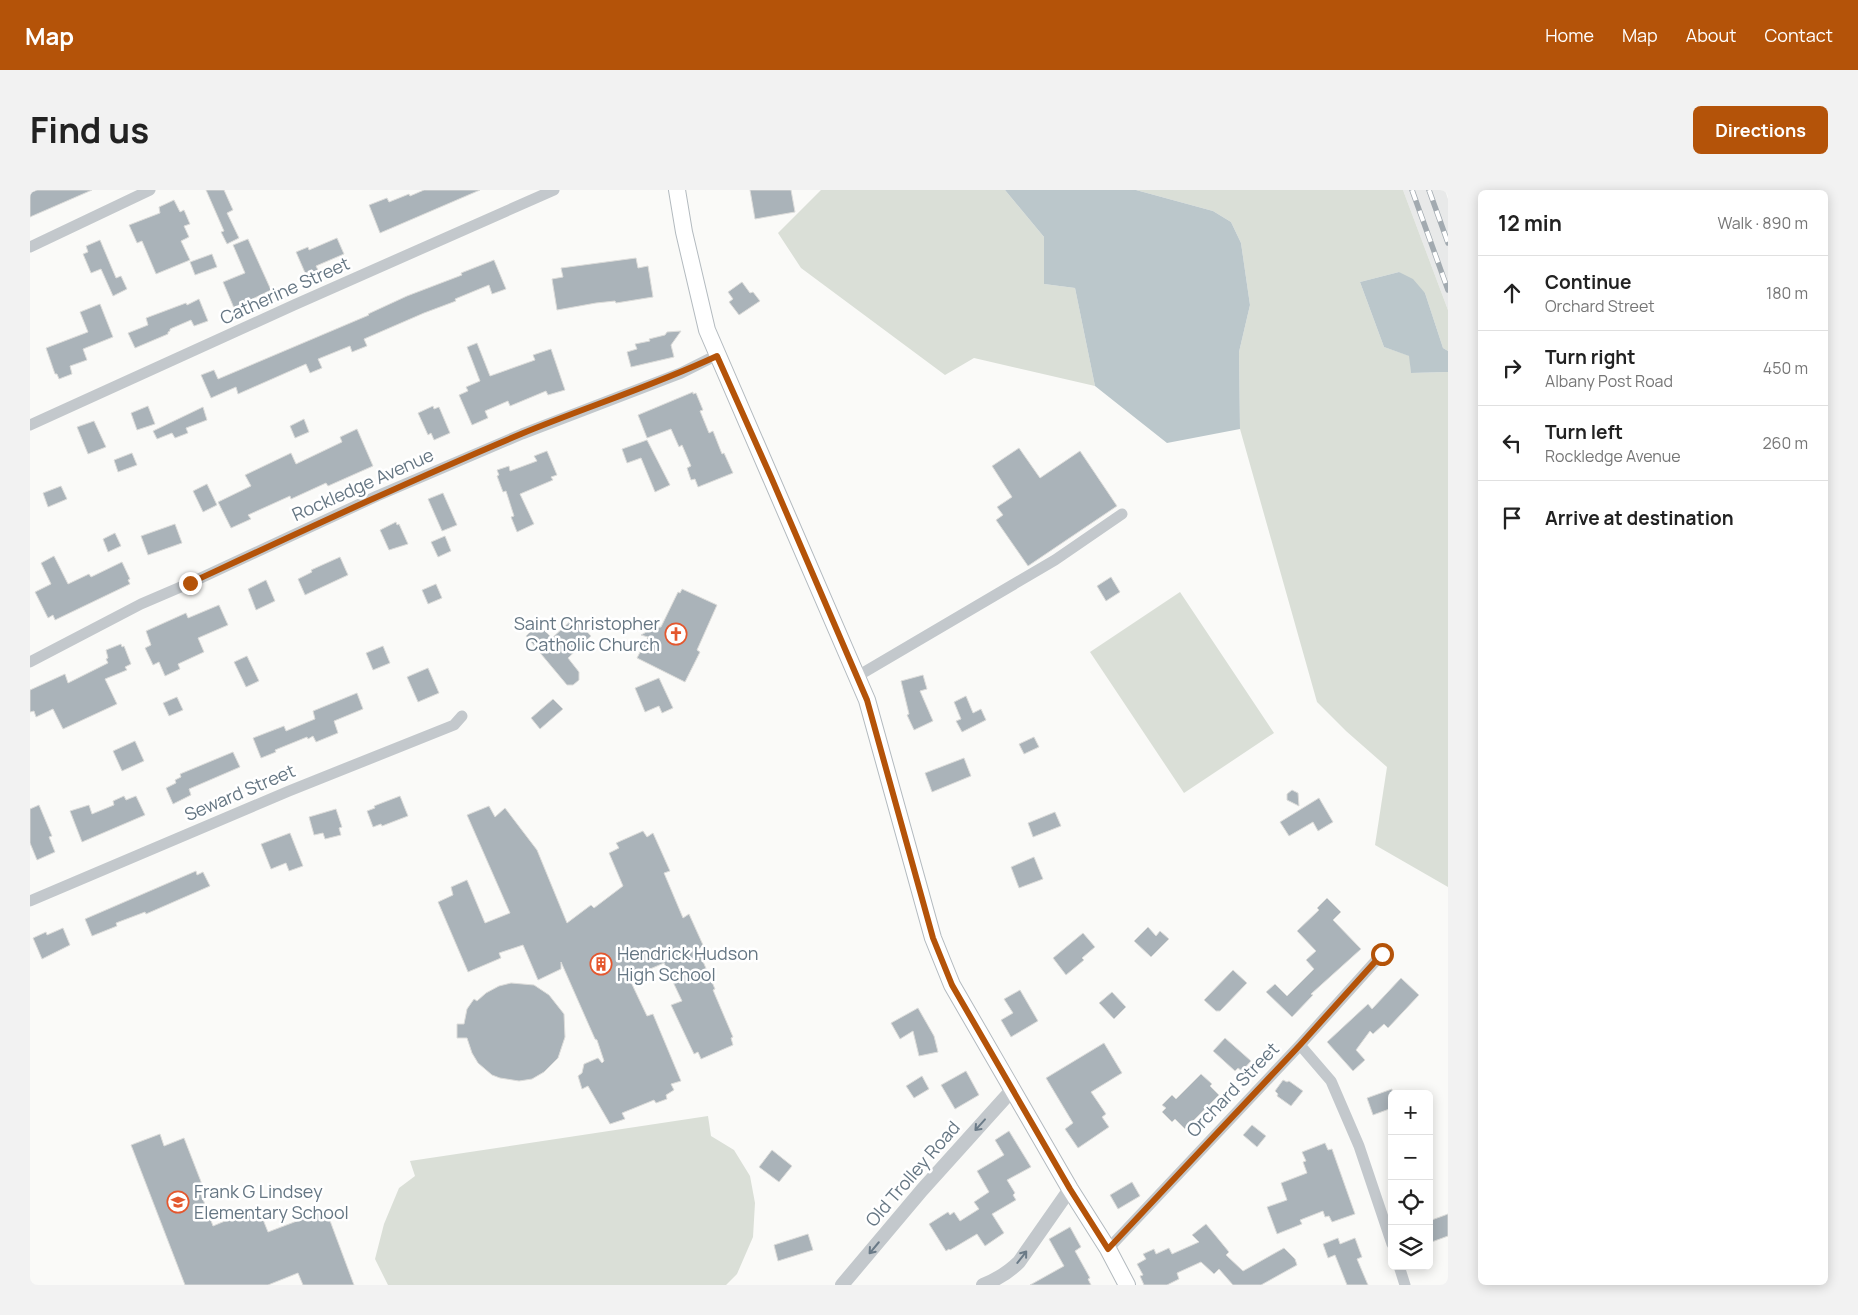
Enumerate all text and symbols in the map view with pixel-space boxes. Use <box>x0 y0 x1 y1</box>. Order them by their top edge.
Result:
text: Map <box>25 19 74 52</box>
text: Home <box>1545 23 1594 47</box>
text: Map <box>1622 23 1658 47</box>
text: About <box>1686 23 1736 47</box>
text: Contact <box>1764 23 1833 47</box>
text: Find us <box>30 106 149 154</box>
button: Directions <box>1693 106 1828 154</box>
text: 12 min <box>1498 209 1562 237</box>
text: Walk · 890 m <box>1717 212 1808 234</box>
street label: Catherine Street <box>216 251 353 329</box>
text: Continue <box>1545 269 1631 295</box>
icon: ahead <box>1498 279 1526 307</box>
text: 180 m <box>1766 282 1808 304</box>
text: Orchard Street <box>1545 295 1655 317</box>
text: Turn right <box>1545 344 1635 370</box>
icon: right <box>1498 354 1526 382</box>
text: 450 m <box>1763 357 1808 379</box>
text: Albany Post Road <box>1545 370 1673 392</box>
text: Turn left <box>1545 419 1623 445</box>
icon: left <box>1498 429 1526 457</box>
text: 260 m <box>1762 432 1808 454</box>
street label: Rockledge Avenue <box>288 442 437 526</box>
text: Rockledge Avenue <box>1545 445 1681 467</box>
icon: arrive <box>1498 504 1526 532</box>
text: Arrive at destination <box>1545 505 1734 531</box>
route end <box>179 572 202 595</box>
place label: Saint Christopher Catholic Church <box>514 611 661 656</box>
church icon: Saint Christopher Catholic Church <box>664 622 688 646</box>
street label: Seward Street <box>181 758 299 826</box>
place label: Hendrick Hudson High School <box>617 941 759 986</box>
route start <box>1371 943 1394 966</box>
building icon: Hendrick Hudson High School <box>589 952 613 976</box>
street label: Orchard Street <box>1181 1037 1284 1142</box>
map controls <box>1388 1090 1433 1270</box>
button: + <box>1388 1090 1433 1135</box>
street label: Old Trolley Road <box>860 1115 965 1231</box>
one-way arrow <box>974 1119 986 1132</box>
button: − <box>1388 1135 1433 1180</box>
place label: Frank G Lindsey Elementary School <box>194 1179 349 1224</box>
button: locate <box>1388 1180 1433 1225</box>
school or university icon: Frank G Lindsey Elementary School <box>166 1190 190 1214</box>
button: layers <box>1388 1225 1433 1270</box>
one-way arrow <box>869 1241 880 1254</box>
one-way arrow <box>1017 1251 1028 1264</box>

